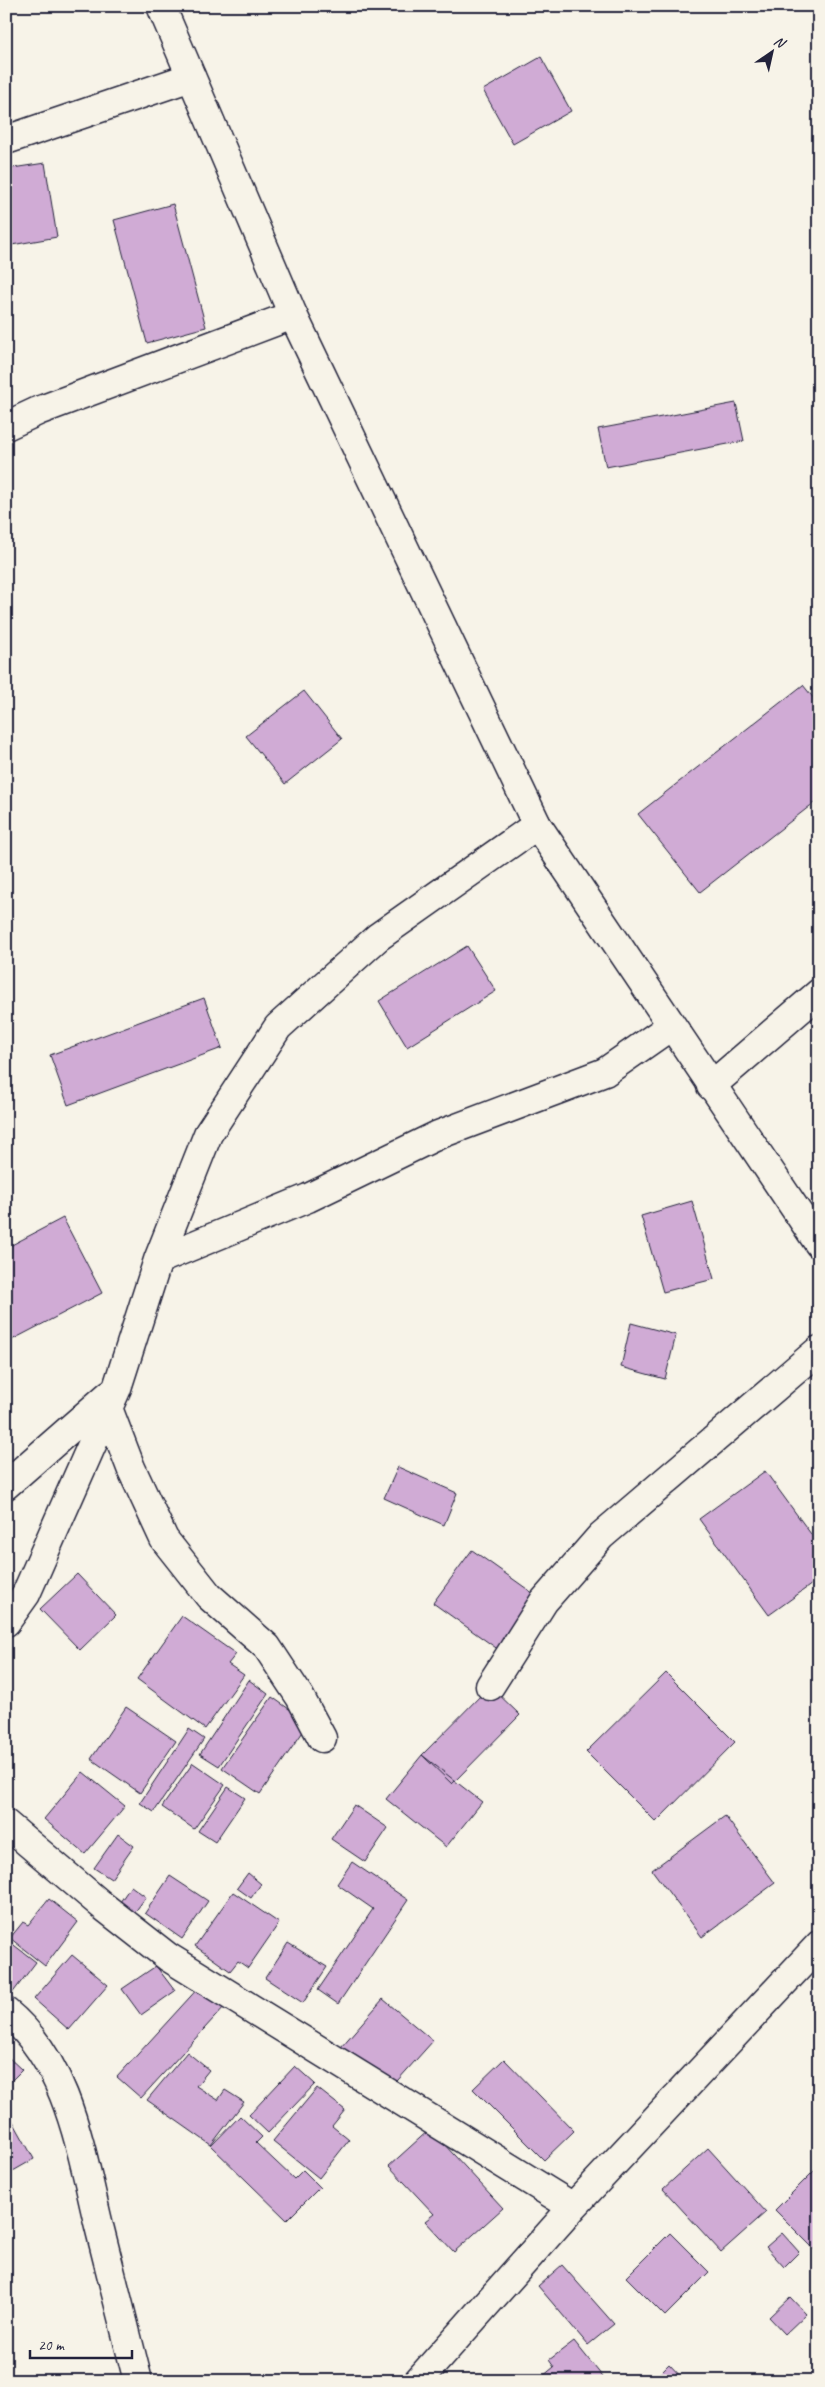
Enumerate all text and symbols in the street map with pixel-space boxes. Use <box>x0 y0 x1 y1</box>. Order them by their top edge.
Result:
north arrow <box>748 28 798 78</box>
text: N <box>771 32 789 52</box>
scale bar <box>30 2327 132 2359</box>
text: 20 m <box>38 2336 65 2355</box>

